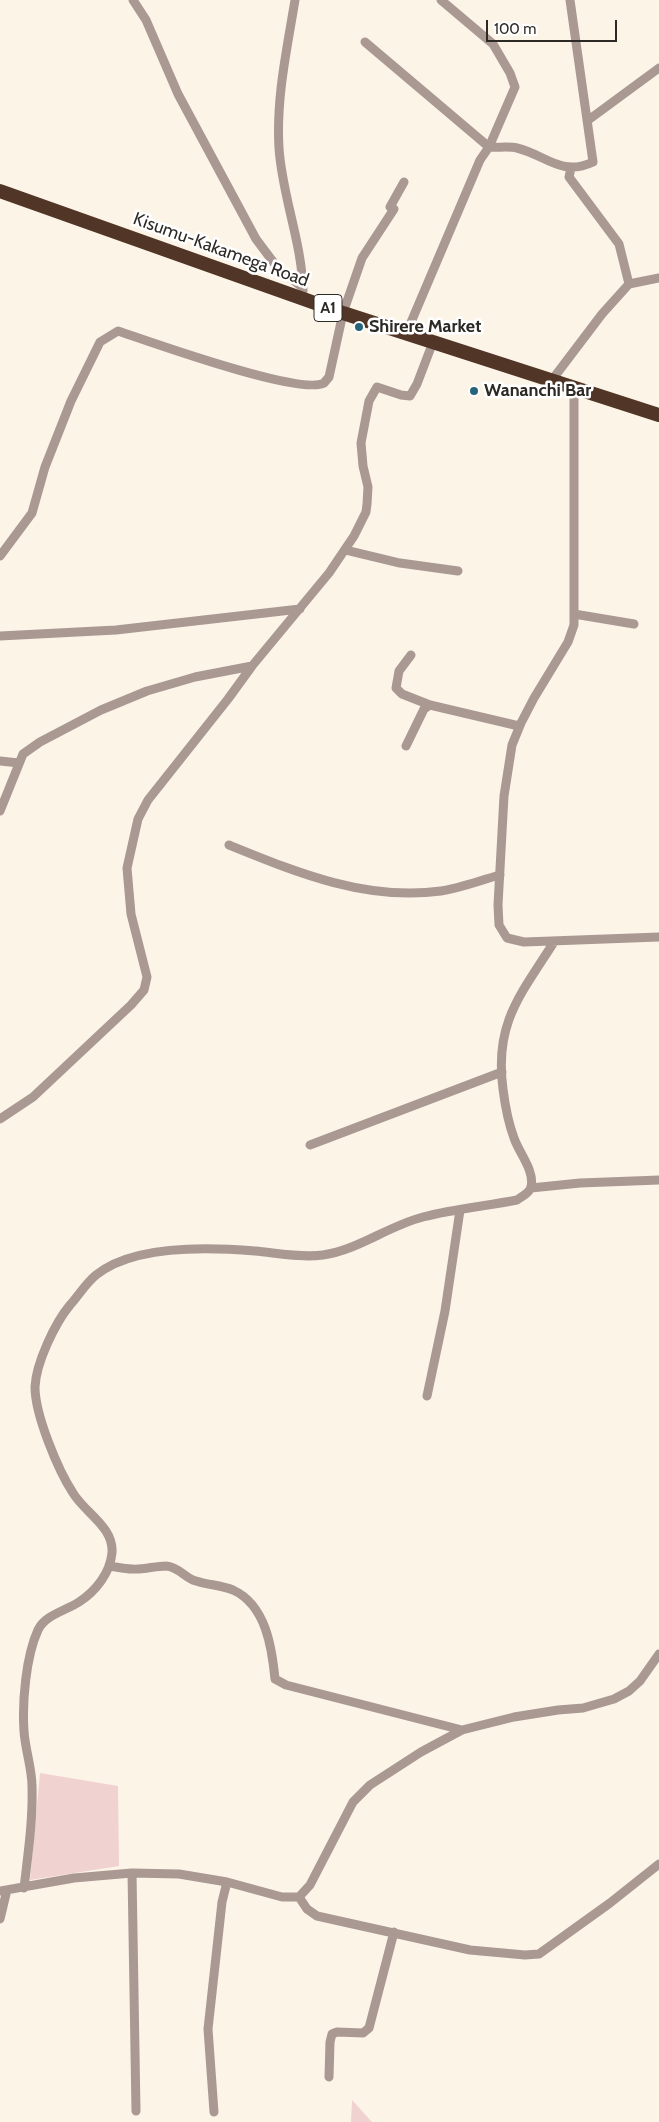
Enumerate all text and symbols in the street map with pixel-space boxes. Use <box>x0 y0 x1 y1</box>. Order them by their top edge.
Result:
scale bar <box>489 10 620 42</box>
text: 100 m <box>494 20 536 38</box>
street label: Kisumu-Kakamega Road <box>130 208 312 292</box>
road number: A1 <box>314 294 342 322</box>
place label: Shirere Market <box>369 316 481 338</box>
marker: Shirere Market <box>353 321 365 333</box>
place label: Wananchi Bar <box>484 380 591 402</box>
marker: Wananchi Bar <box>468 385 480 397</box>

